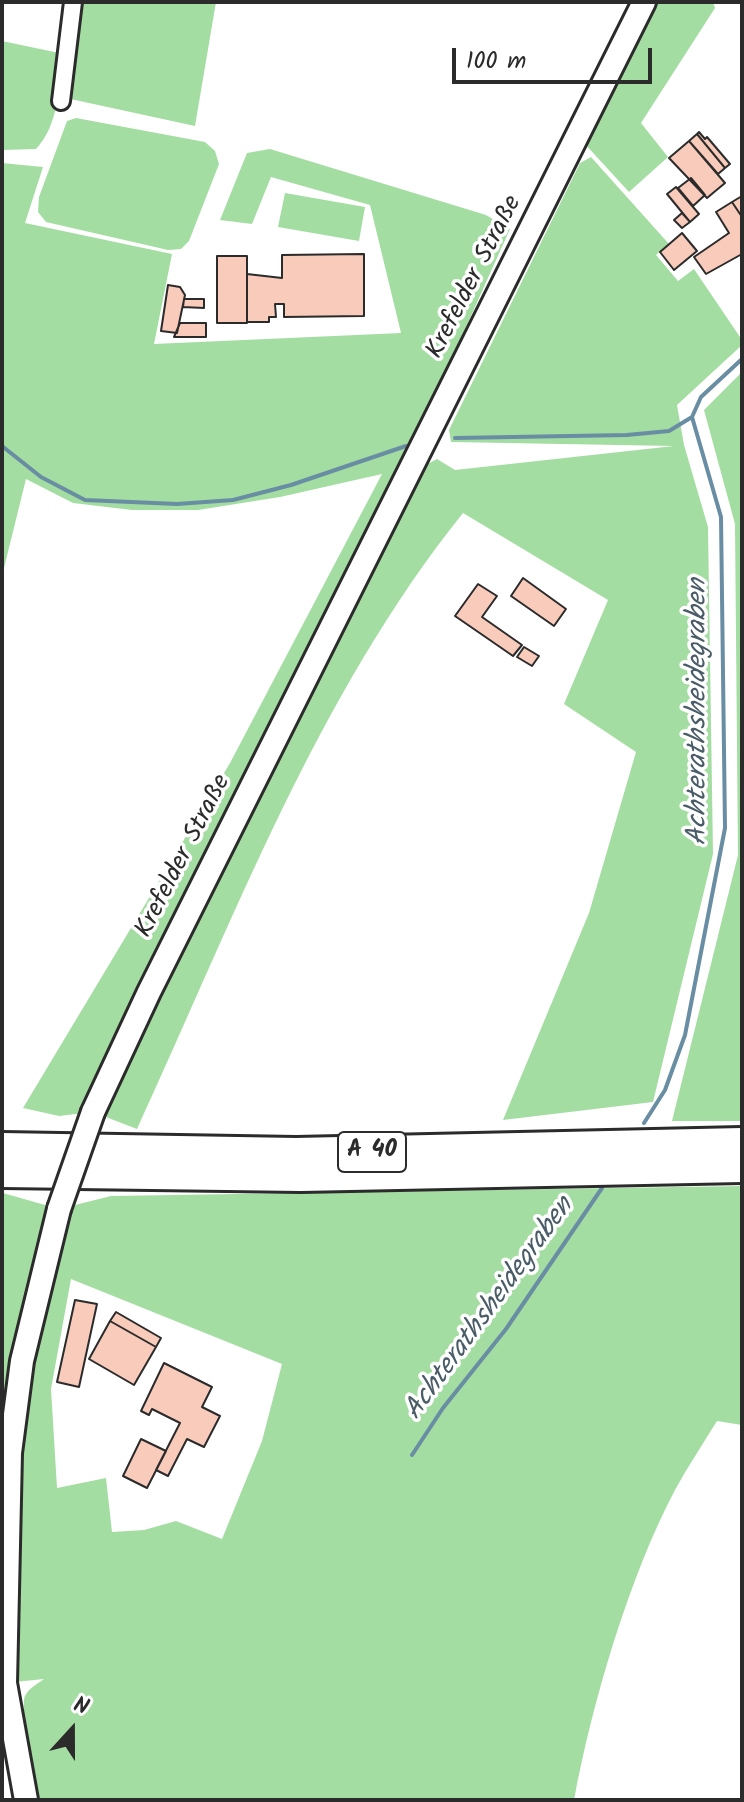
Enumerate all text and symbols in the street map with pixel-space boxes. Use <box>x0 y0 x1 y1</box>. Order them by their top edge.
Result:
scale bar <box>456 32 656 82</box>
text: 100 m <box>466 42 526 81</box>
street label: Krefelder Straße <box>422 191 530 365</box>
water label: Achterathsheidegraben <box>683 579 717 845</box>
street label: Krefelder Straße <box>131 770 239 944</box>
road number: A 40 <box>338 1132 406 1172</box>
water label: Achterathsheidegraben <box>399 1192 583 1428</box>
text: N <box>68 1688 94 1726</box>
north arrow <box>32 1690 112 1770</box>

